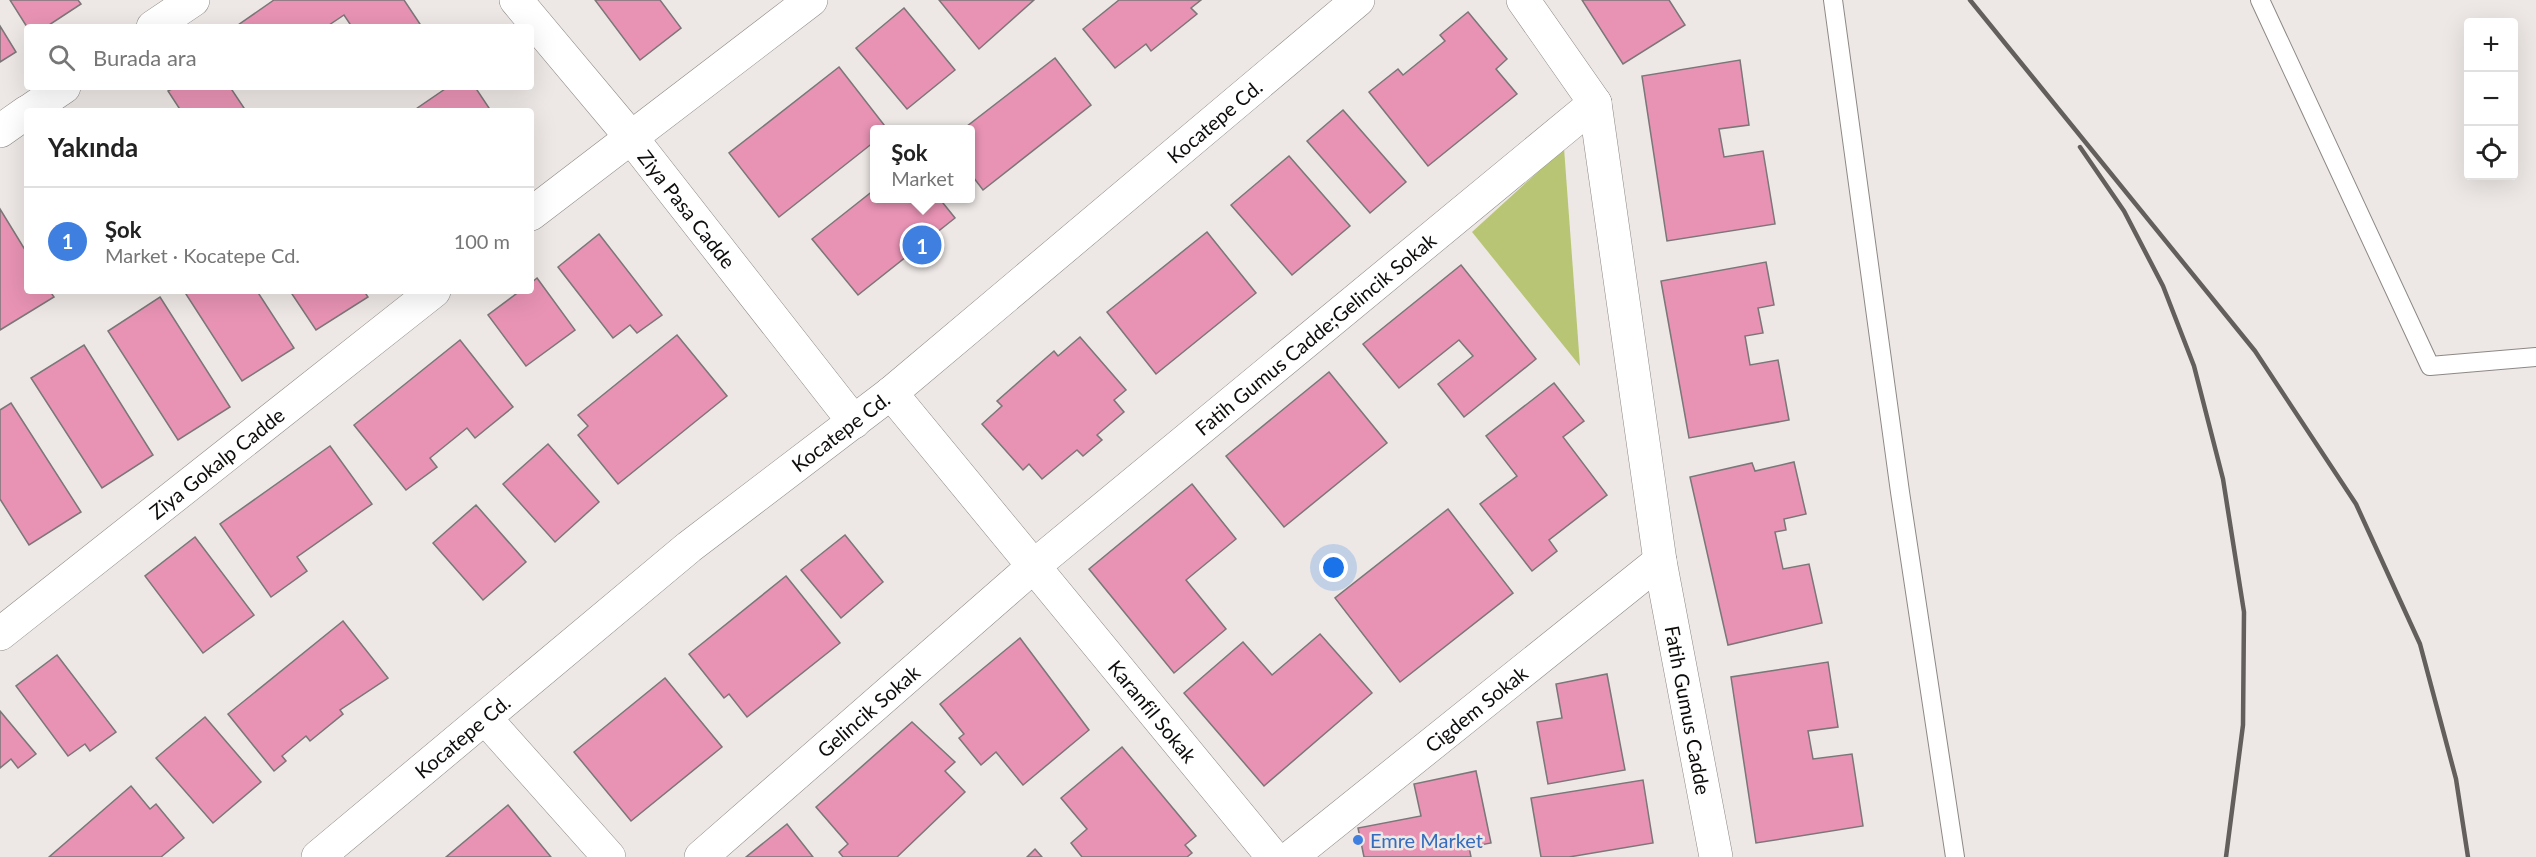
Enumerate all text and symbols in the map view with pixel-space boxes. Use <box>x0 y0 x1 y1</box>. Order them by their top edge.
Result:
map controls <box>2464 18 2518 180</box>
button: + <box>2464 18 2518 72</box>
search box <box>24 24 534 90</box>
icon: search <box>45 41 78 74</box>
text: Burada ara <box>93 44 197 71</box>
button: − <box>2464 72 2518 126</box>
street label: Kocatepe Cd. <box>1162 74 1267 168</box>
popup <box>870 125 975 203</box>
button: locate <box>2464 126 2518 180</box>
text: Yakında <box>48 131 138 163</box>
text: Şok <box>891 139 928 166</box>
street label: Ziya Pasa Cadde <box>633 145 741 273</box>
text: Market <box>891 166 954 190</box>
text: Şok <box>105 216 141 243</box>
pin: 1 <box>902 222 942 268</box>
street label: Fatih Gumus Cadde;Gelincik Sokak <box>1190 227 1441 440</box>
text: 1 <box>62 229 73 253</box>
text: 100 m <box>454 229 510 253</box>
text: Market · Kocatepe Cd. <box>105 243 300 267</box>
street label: Kocatepe Cd. <box>787 386 894 476</box>
street label: Ziya Gokalp Cadde <box>144 402 289 524</box>
your location <box>1319 553 1348 582</box>
street label: Fatih Gumus Cadde <box>1660 624 1716 797</box>
street label: Karanfil Sokak <box>1104 655 1202 768</box>
street label: Gelincik Sokak <box>812 659 925 762</box>
street label: Cigdem Sokak <box>1420 660 1532 757</box>
street label: Kocatepe Cd. <box>410 690 515 783</box>
place label: Emre Market <box>1370 828 1483 852</box>
marker: Emre Market <box>1351 833 1365 847</box>

